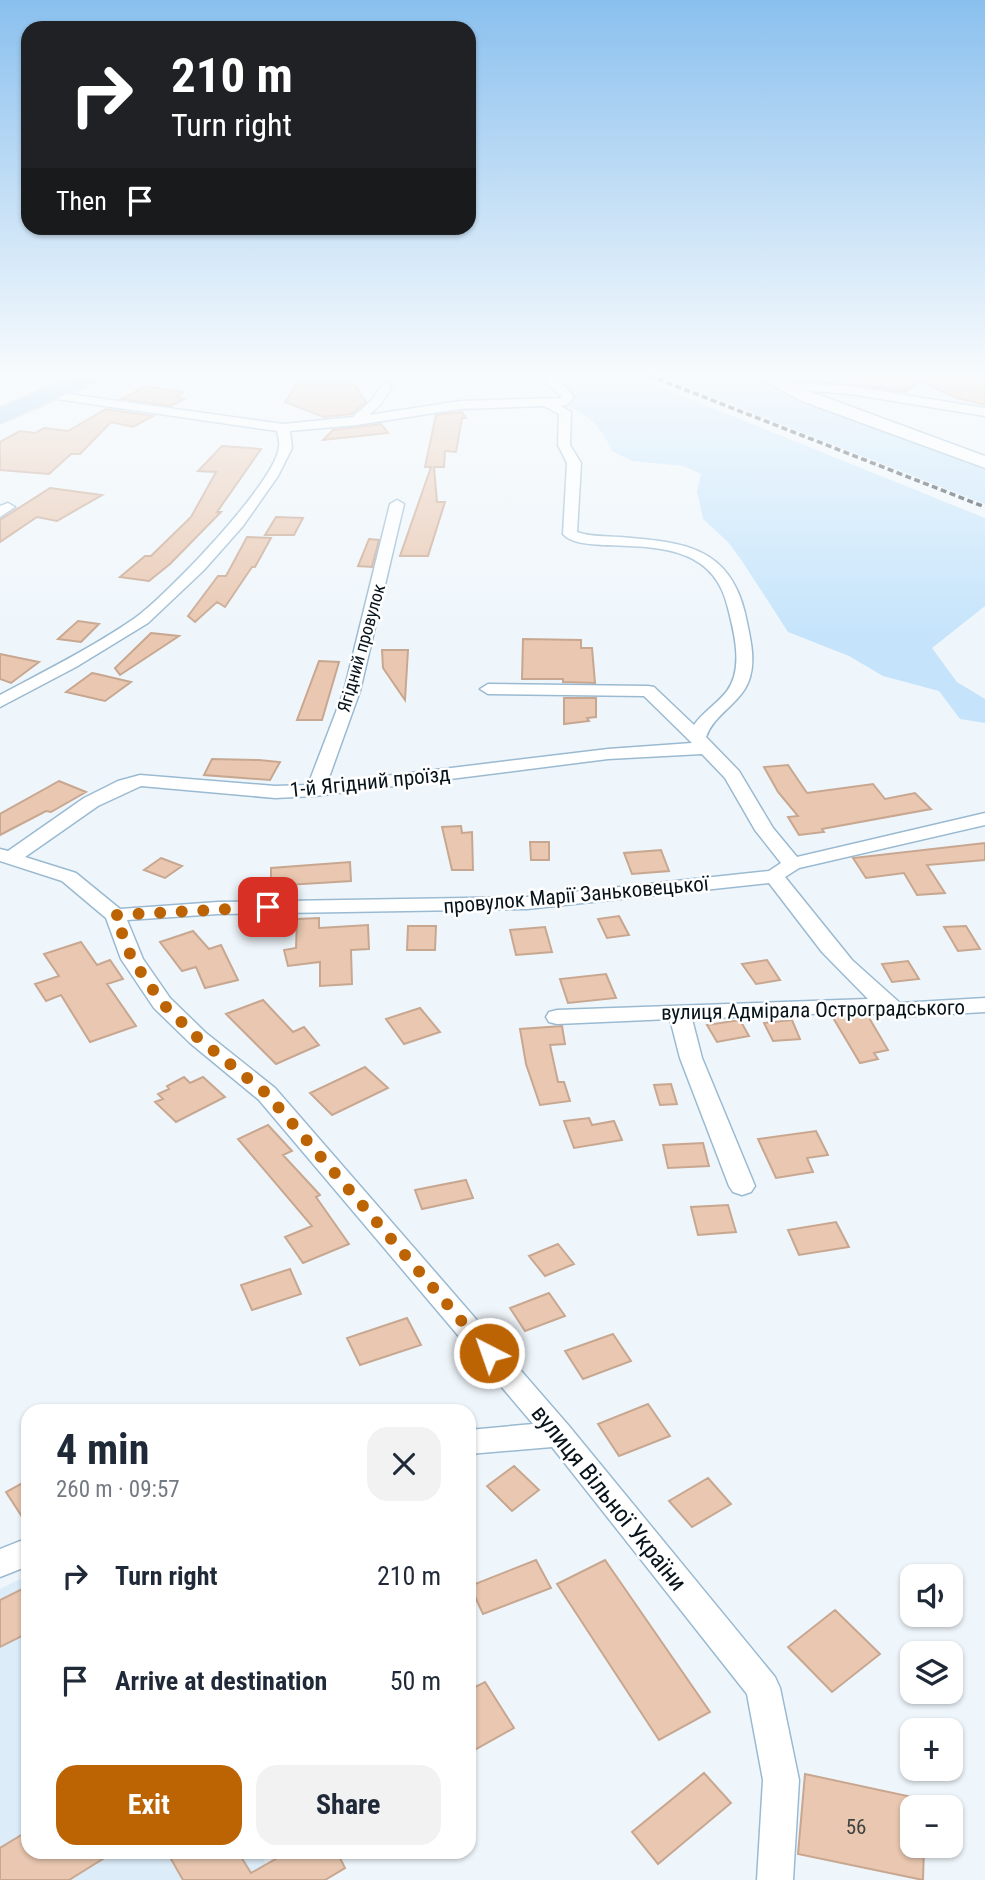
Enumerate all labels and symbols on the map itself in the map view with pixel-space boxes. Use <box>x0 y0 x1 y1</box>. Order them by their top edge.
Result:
street label: Ягідний провулок <box>333 581 389 714</box>
street label: 1-й Ягідний проїзд <box>289 762 451 802</box>
street label: провулок Марії Заньковецької <box>442 871 711 919</box>
pin <box>238 877 298 937</box>
street label: вулиця Адмірала Остроградського <box>661 995 965 1025</box>
position arrow <box>452 1316 526 1390</box>
street label: вулиця Вільної України <box>526 1400 692 1596</box>
house number: 56 <box>846 1815 866 1839</box>

